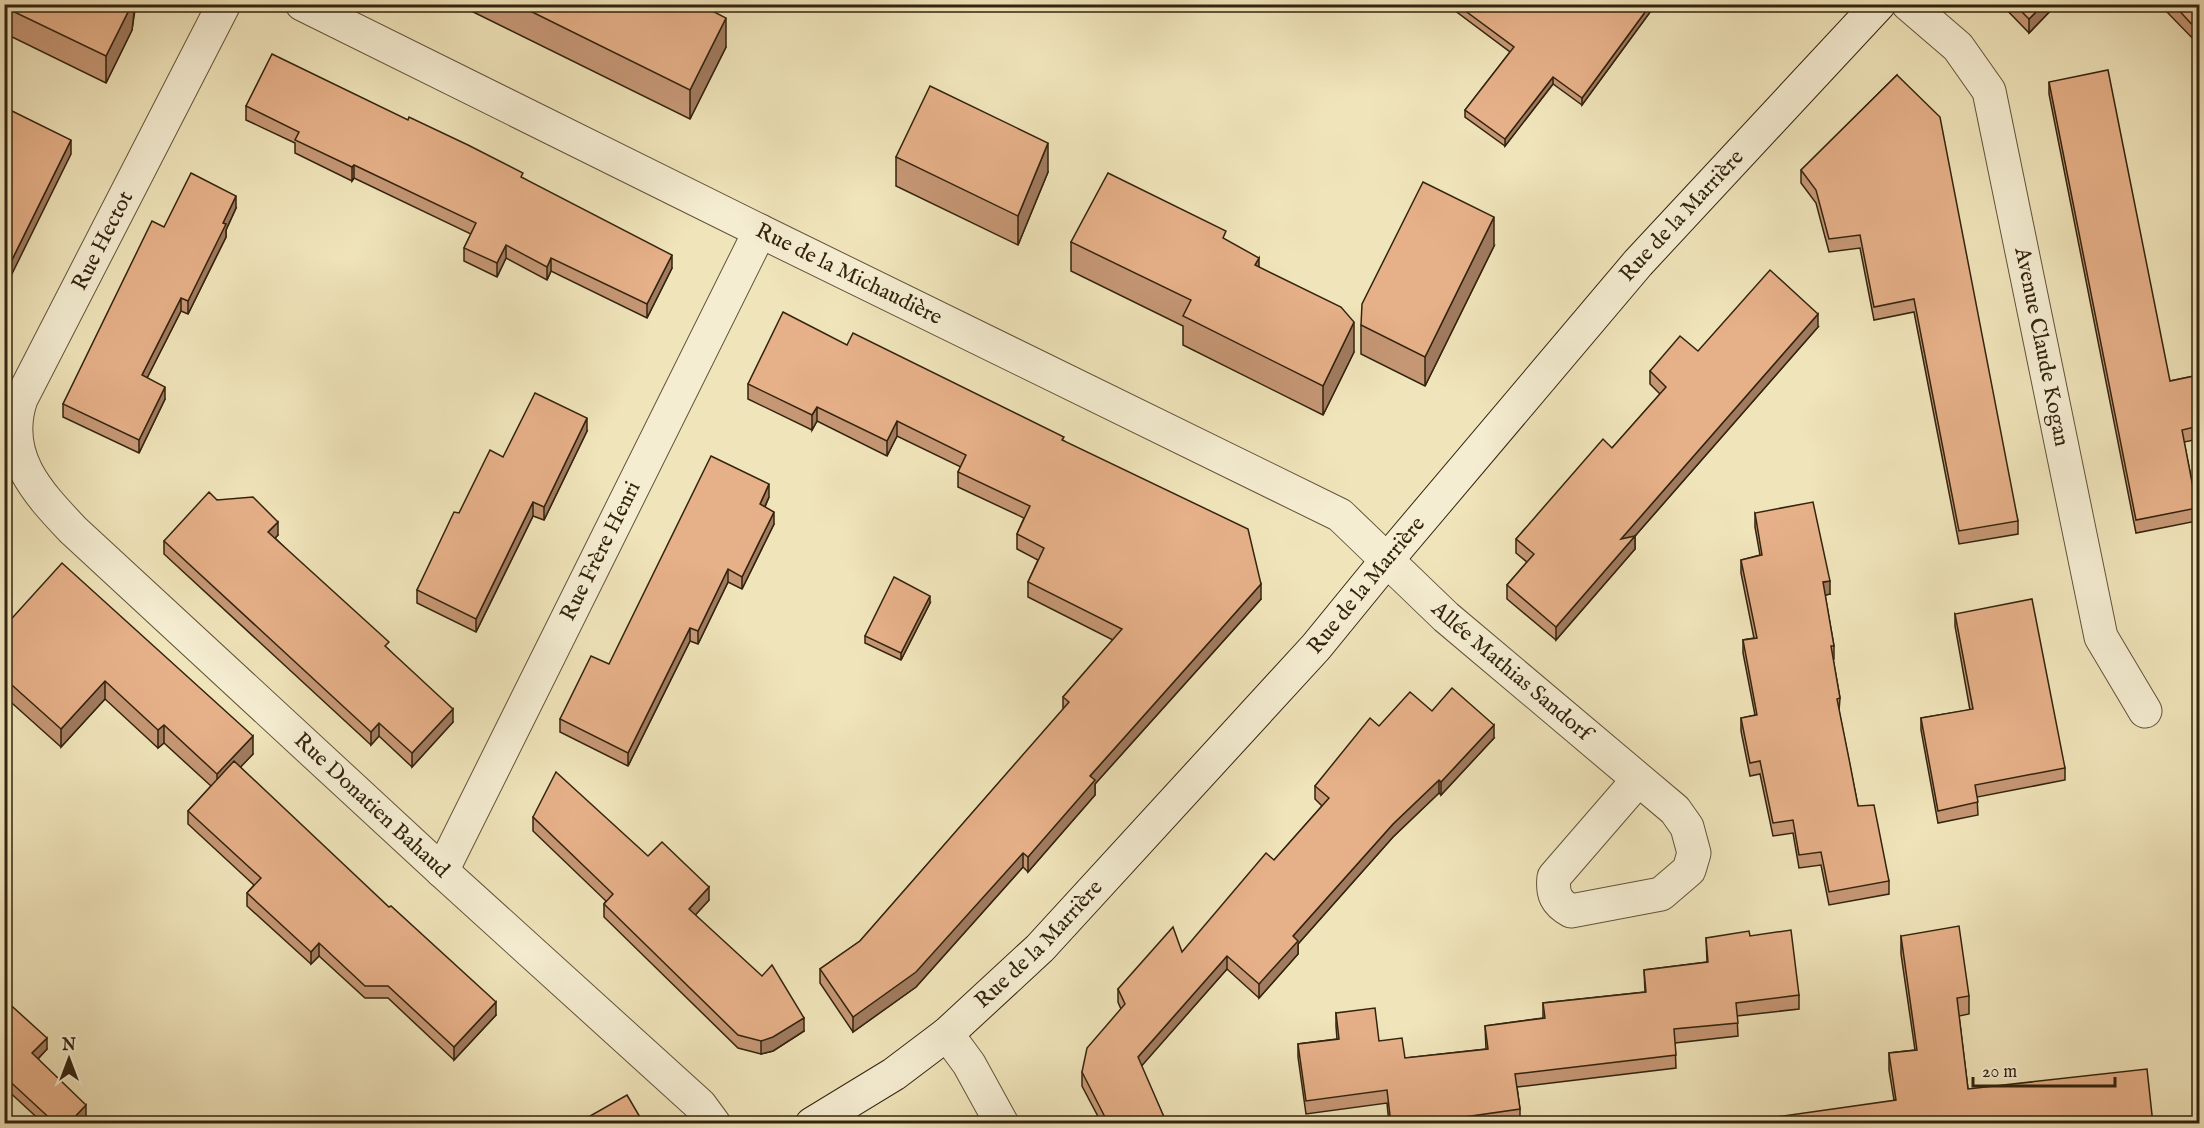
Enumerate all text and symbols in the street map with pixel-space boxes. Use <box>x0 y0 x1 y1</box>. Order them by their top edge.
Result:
street label: Rue de la Marrière <box>1614 144 1750 288</box>
street label: Rue Hectot <box>66 186 140 295</box>
street label: Rue de la Michaudière <box>751 217 947 332</box>
street label: Avenue Claude Kogan <box>2007 244 2076 449</box>
street label: Rue Frère Henri <box>554 477 647 626</box>
street label: Rue de la Marrière <box>1302 511 1432 660</box>
street label: Allée Mathias Sandorf <box>1424 595 1600 750</box>
street label: Rue Donatien Bahaud <box>287 727 455 885</box>
street label: Rue de la Marrière <box>969 874 1109 1015</box>
north arrow <box>39 1029 99 1089</box>
text: N <box>61 1036 76 1056</box>
scale bar <box>1973 1050 2116 1088</box>
text: 20 m <box>1982 1061 2017 1084</box>

